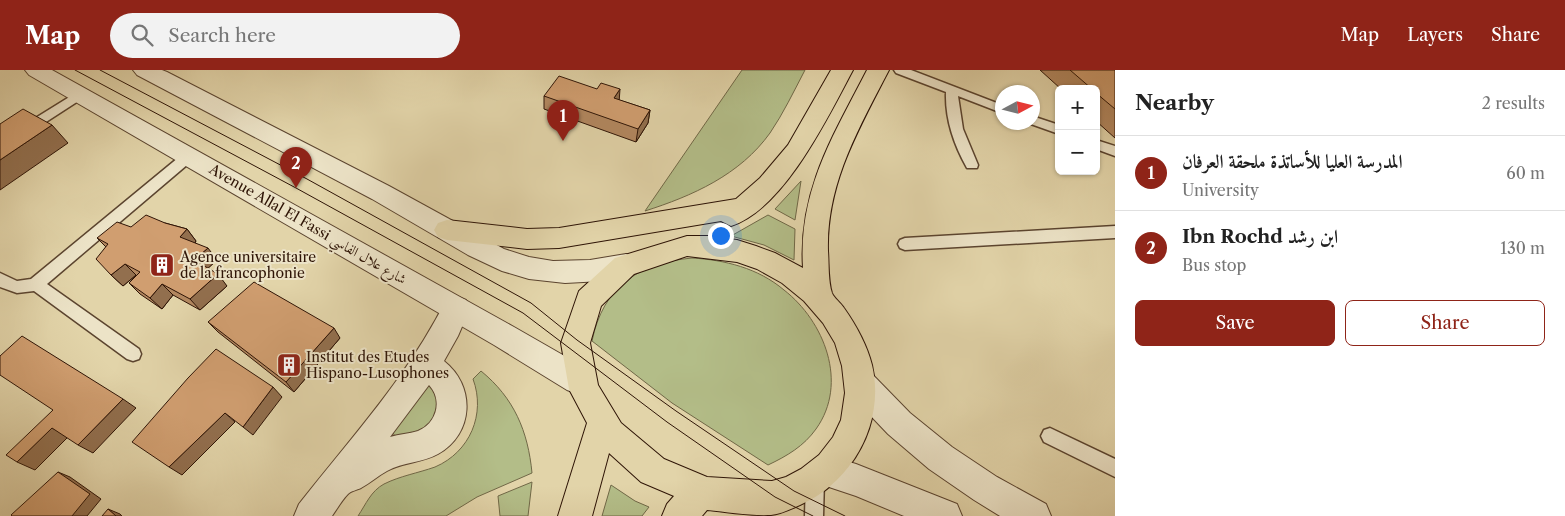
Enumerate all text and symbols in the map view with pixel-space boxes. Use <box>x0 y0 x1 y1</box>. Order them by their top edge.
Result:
search box <box>110 13 460 58</box>
text: Map <box>25 21 80 50</box>
icon: search <box>128 21 156 49</box>
text: Search here <box>168 24 276 47</box>
text: Map <box>1341 24 1379 46</box>
text: Layers <box>1407 24 1463 46</box>
text: Share <box>1491 24 1540 46</box>
north arrow <box>995 85 1040 130</box>
map controls <box>1055 85 1100 175</box>
button: + <box>1055 85 1100 130</box>
text: Nearby <box>1135 90 1214 115</box>
text: 2 results <box>1482 93 1545 113</box>
pin: 1 <box>547 100 579 141</box>
button: − <box>1055 130 1100 175</box>
pin: 2 <box>280 147 312 188</box>
text: المدرسة العليا للأساتذة ملحقة العرفان <box>1182 150 1403 173</box>
street label: Avenue Allal El Fassi شارع علال الفاسي <box>203 159 410 292</box>
text: 1 <box>1147 163 1155 183</box>
text: 60 m <box>1506 163 1545 183</box>
text: University <box>1182 180 1259 200</box>
your location <box>708 223 734 249</box>
text: Ibn Rochd ابن رشد <box>1182 225 1338 248</box>
text: 2 <box>1146 238 1156 258</box>
text: 130 m <box>1500 238 1545 258</box>
place label: Agence universitaire de la francophonie <box>179 248 316 282</box>
building icon: Agence universitaire de la francophonie <box>149 252 175 278</box>
text: Bus stop <box>1182 255 1246 275</box>
button: Save <box>1135 300 1335 346</box>
button: Share <box>1345 300 1545 346</box>
place label: Institut des Etudes Hispano-Lusophones <box>306 348 449 382</box>
building icon: Institut des Etudes Hispano-Lusophones <box>276 352 302 378</box>

